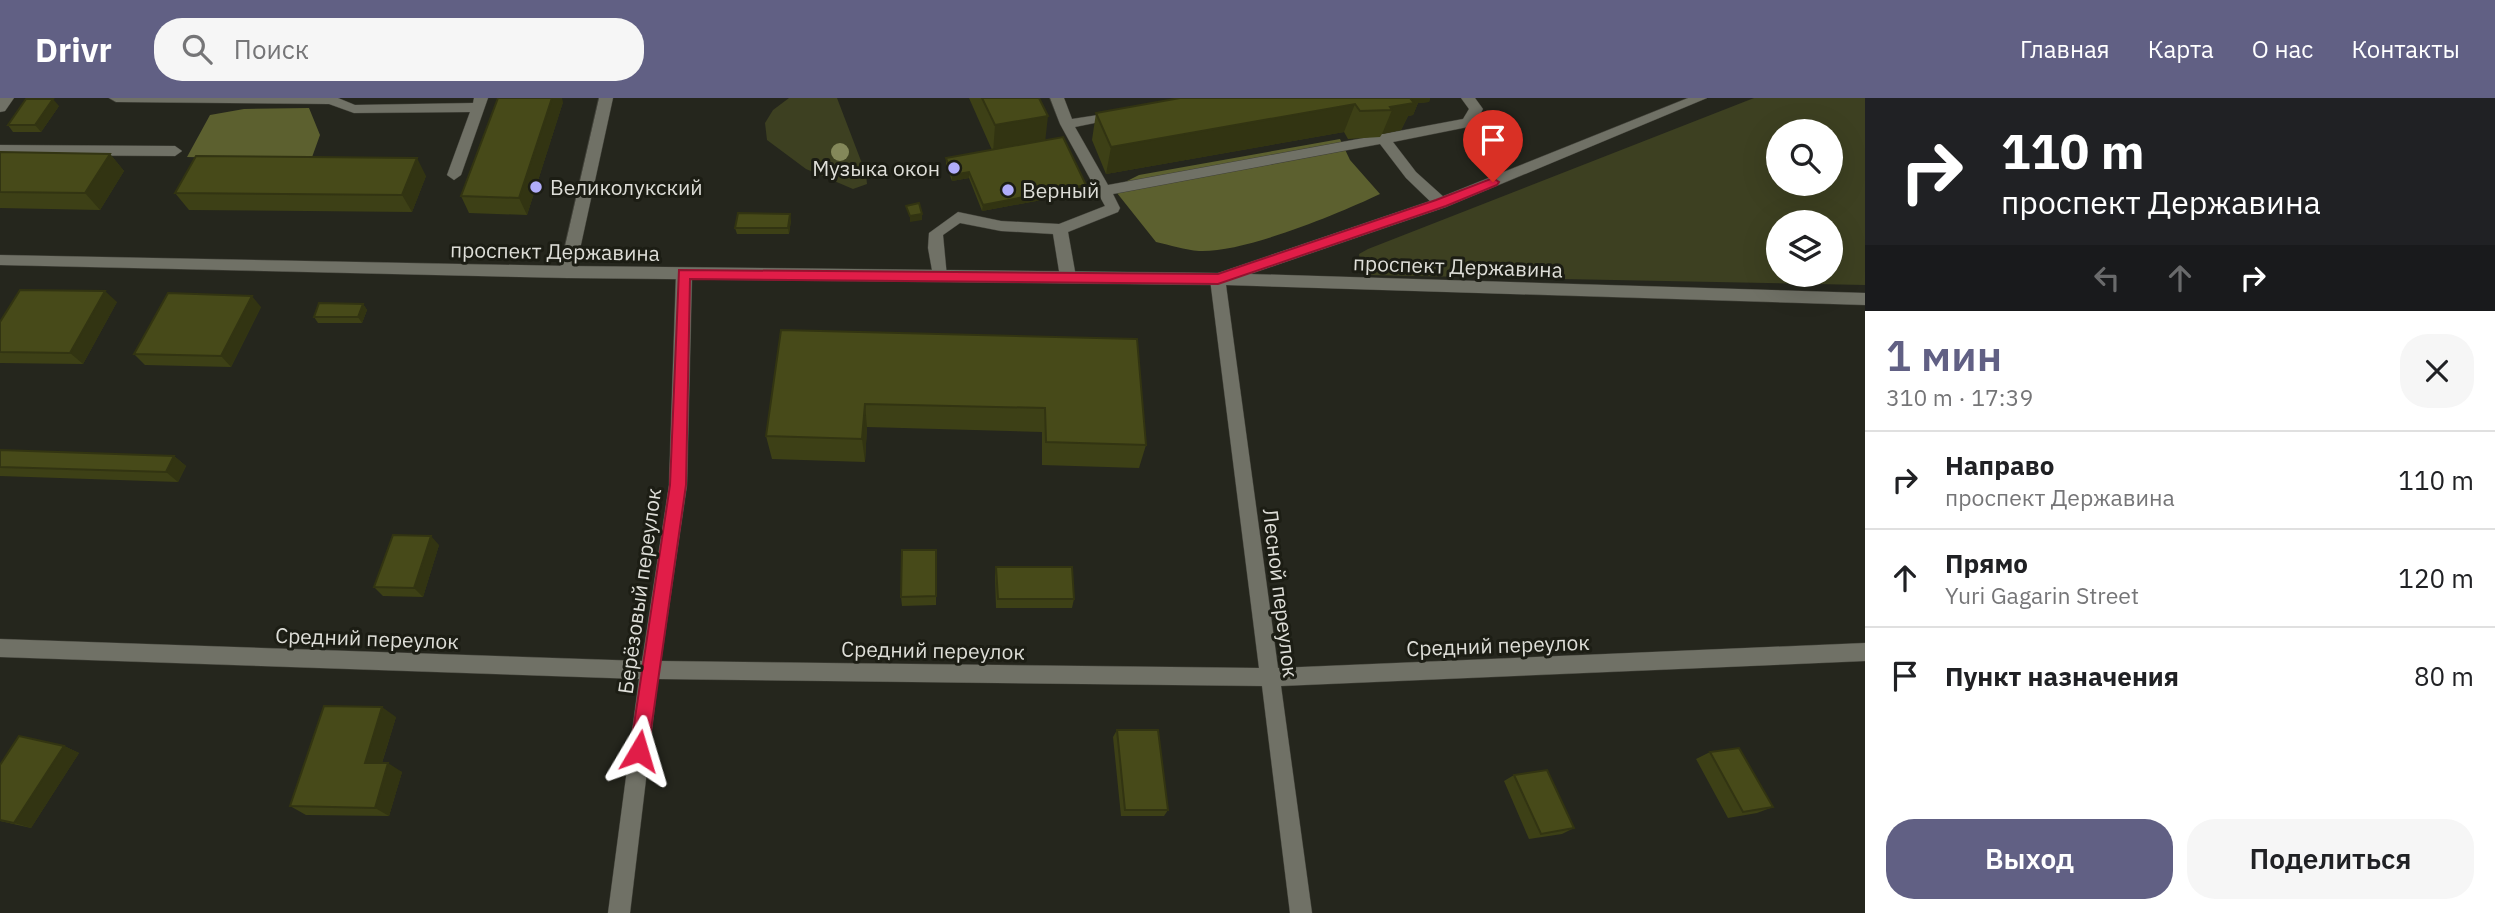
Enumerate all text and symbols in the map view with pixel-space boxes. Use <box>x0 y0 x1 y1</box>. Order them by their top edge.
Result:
search box <box>154 18 644 81</box>
text: Drivr <box>35 28 112 71</box>
icon: search <box>178 30 216 68</box>
text: Поиск <box>234 32 309 66</box>
text: Главная <box>2020 33 2110 65</box>
text: Карта <box>2148 33 2214 65</box>
text: О нас <box>2252 33 2313 65</box>
text: Контакты <box>2351 33 2460 65</box>
pin <box>1463 110 1523 182</box>
map controls <box>1766 119 1843 287</box>
button: search <box>1766 119 1843 196</box>
text: 110 m <box>2001 119 2145 182</box>
icon: arrive <box>1474 121 1512 159</box>
icon: right <box>1886 126 1977 217</box>
place label: Музыка окон <box>812 154 940 182</box>
marker: Музыка окон <box>946 160 962 176</box>
place label: Великолукский <box>550 173 703 201</box>
place label: Верный <box>1022 176 1099 204</box>
marker: Великолукский <box>528 179 544 195</box>
text: проспект Державина <box>2001 181 2321 223</box>
marker: Верный <box>1000 182 1016 198</box>
button: layers <box>1766 210 1843 287</box>
street label: проспект Державина <box>450 235 660 267</box>
street label: проспект Державина <box>1353 248 1563 284</box>
icon: left <box>2088 259 2126 297</box>
icon: ahead <box>2161 259 2199 297</box>
icon: right <box>2234 259 2272 297</box>
text: 1 мин <box>1886 328 2002 383</box>
button: close <box>2400 334 2474 408</box>
text: 310 m · 17:39 <box>1886 382 2033 412</box>
text: Направо <box>1945 448 2054 482</box>
icon: right <box>1886 461 1924 499</box>
text: 110 m <box>2398 463 2474 497</box>
text: проспект Державина <box>1945 482 2175 512</box>
street label: Берёзовый переулок <box>611 486 667 696</box>
street label: Лесной переулок <box>1257 507 1305 679</box>
text: Прямо <box>1945 546 2028 580</box>
icon: ahead <box>1886 559 1924 597</box>
text: 120 m <box>2398 561 2474 595</box>
text: Yuri Gagarin Street <box>1945 580 2139 610</box>
street label: Средний переулок <box>275 621 459 655</box>
street label: Средний переулок <box>1406 628 1590 662</box>
street label: Средний переулок <box>841 634 1025 666</box>
icon: arrive <box>1886 657 1924 695</box>
text: Пункт назначения <box>1945 659 2179 693</box>
text: 80 m <box>2414 659 2474 693</box>
position arrow <box>602 714 676 788</box>
button: Выход <box>1886 819 2173 899</box>
button: Поделиться <box>2187 819 2474 899</box>

